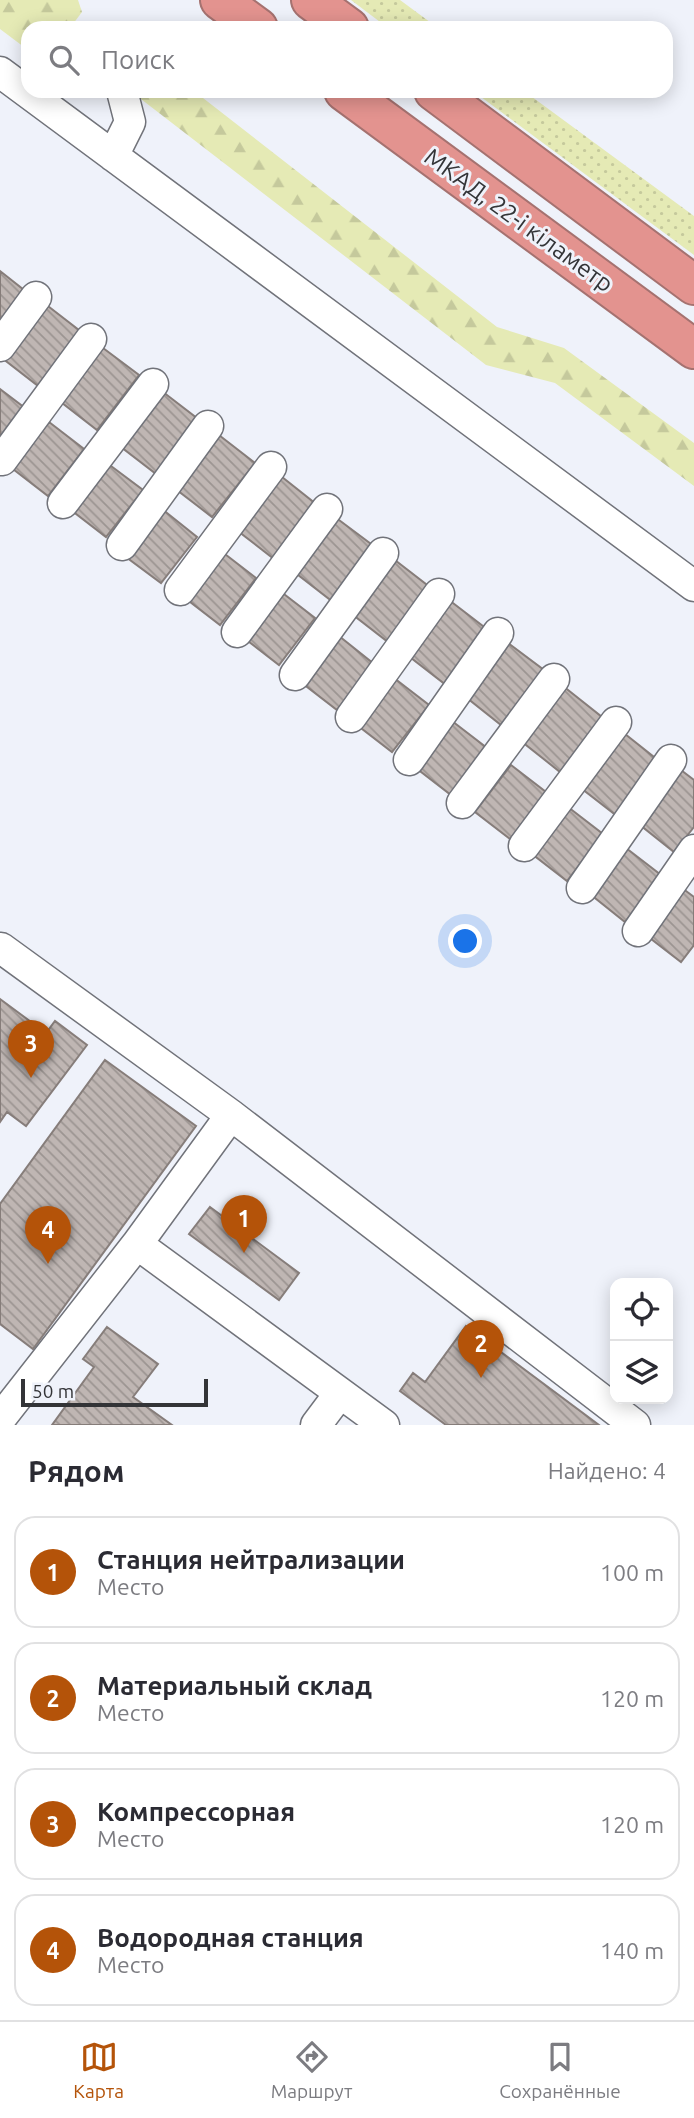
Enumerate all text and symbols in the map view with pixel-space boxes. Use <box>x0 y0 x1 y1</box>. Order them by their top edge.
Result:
search box <box>21 21 673 98</box>
icon: search <box>45 41 83 79</box>
text: Поиск <box>101 45 175 74</box>
street label: МКАД, 22-і кіламетр <box>420 143 618 297</box>
your location <box>448 924 482 958</box>
pin: 3 <box>8 1020 54 1078</box>
pin: 1 <box>221 1195 267 1253</box>
pin: 4 <box>25 1206 71 1264</box>
map controls <box>610 1278 673 1404</box>
button: locate <box>610 1278 673 1341</box>
pin: 2 <box>458 1320 504 1378</box>
button: layers <box>610 1341 673 1404</box>
scale bar <box>21 1376 208 1408</box>
text: 50 m <box>32 1380 74 1402</box>
text: Рядом <box>28 1454 124 1488</box>
text: Найдено: 4 <box>548 1458 666 1483</box>
text: Станция нейтрализации <box>97 1545 405 1574</box>
text: 1 <box>47 1560 59 1585</box>
text: 100 m <box>600 1560 664 1585</box>
text: Место <box>97 1574 164 1599</box>
text: Материальный склад <box>97 1671 372 1700</box>
text: 2 <box>47 1686 59 1711</box>
text: 120 m <box>600 1686 664 1711</box>
text: Место <box>97 1700 164 1725</box>
text: Компрессорная <box>97 1797 295 1826</box>
text: 3 <box>47 1812 59 1837</box>
text: 120 m <box>600 1812 664 1837</box>
text: Место <box>97 1826 164 1851</box>
text: Водородная станция <box>97 1923 364 1952</box>
text: 4 <box>47 1938 59 1963</box>
text: 140 m <box>600 1938 664 1963</box>
text: Место <box>97 1952 164 1977</box>
tab: Карта <box>73 2038 124 2102</box>
tab: Маршрут <box>271 2038 353 2102</box>
tab: Сохранённые <box>499 2038 621 2102</box>

